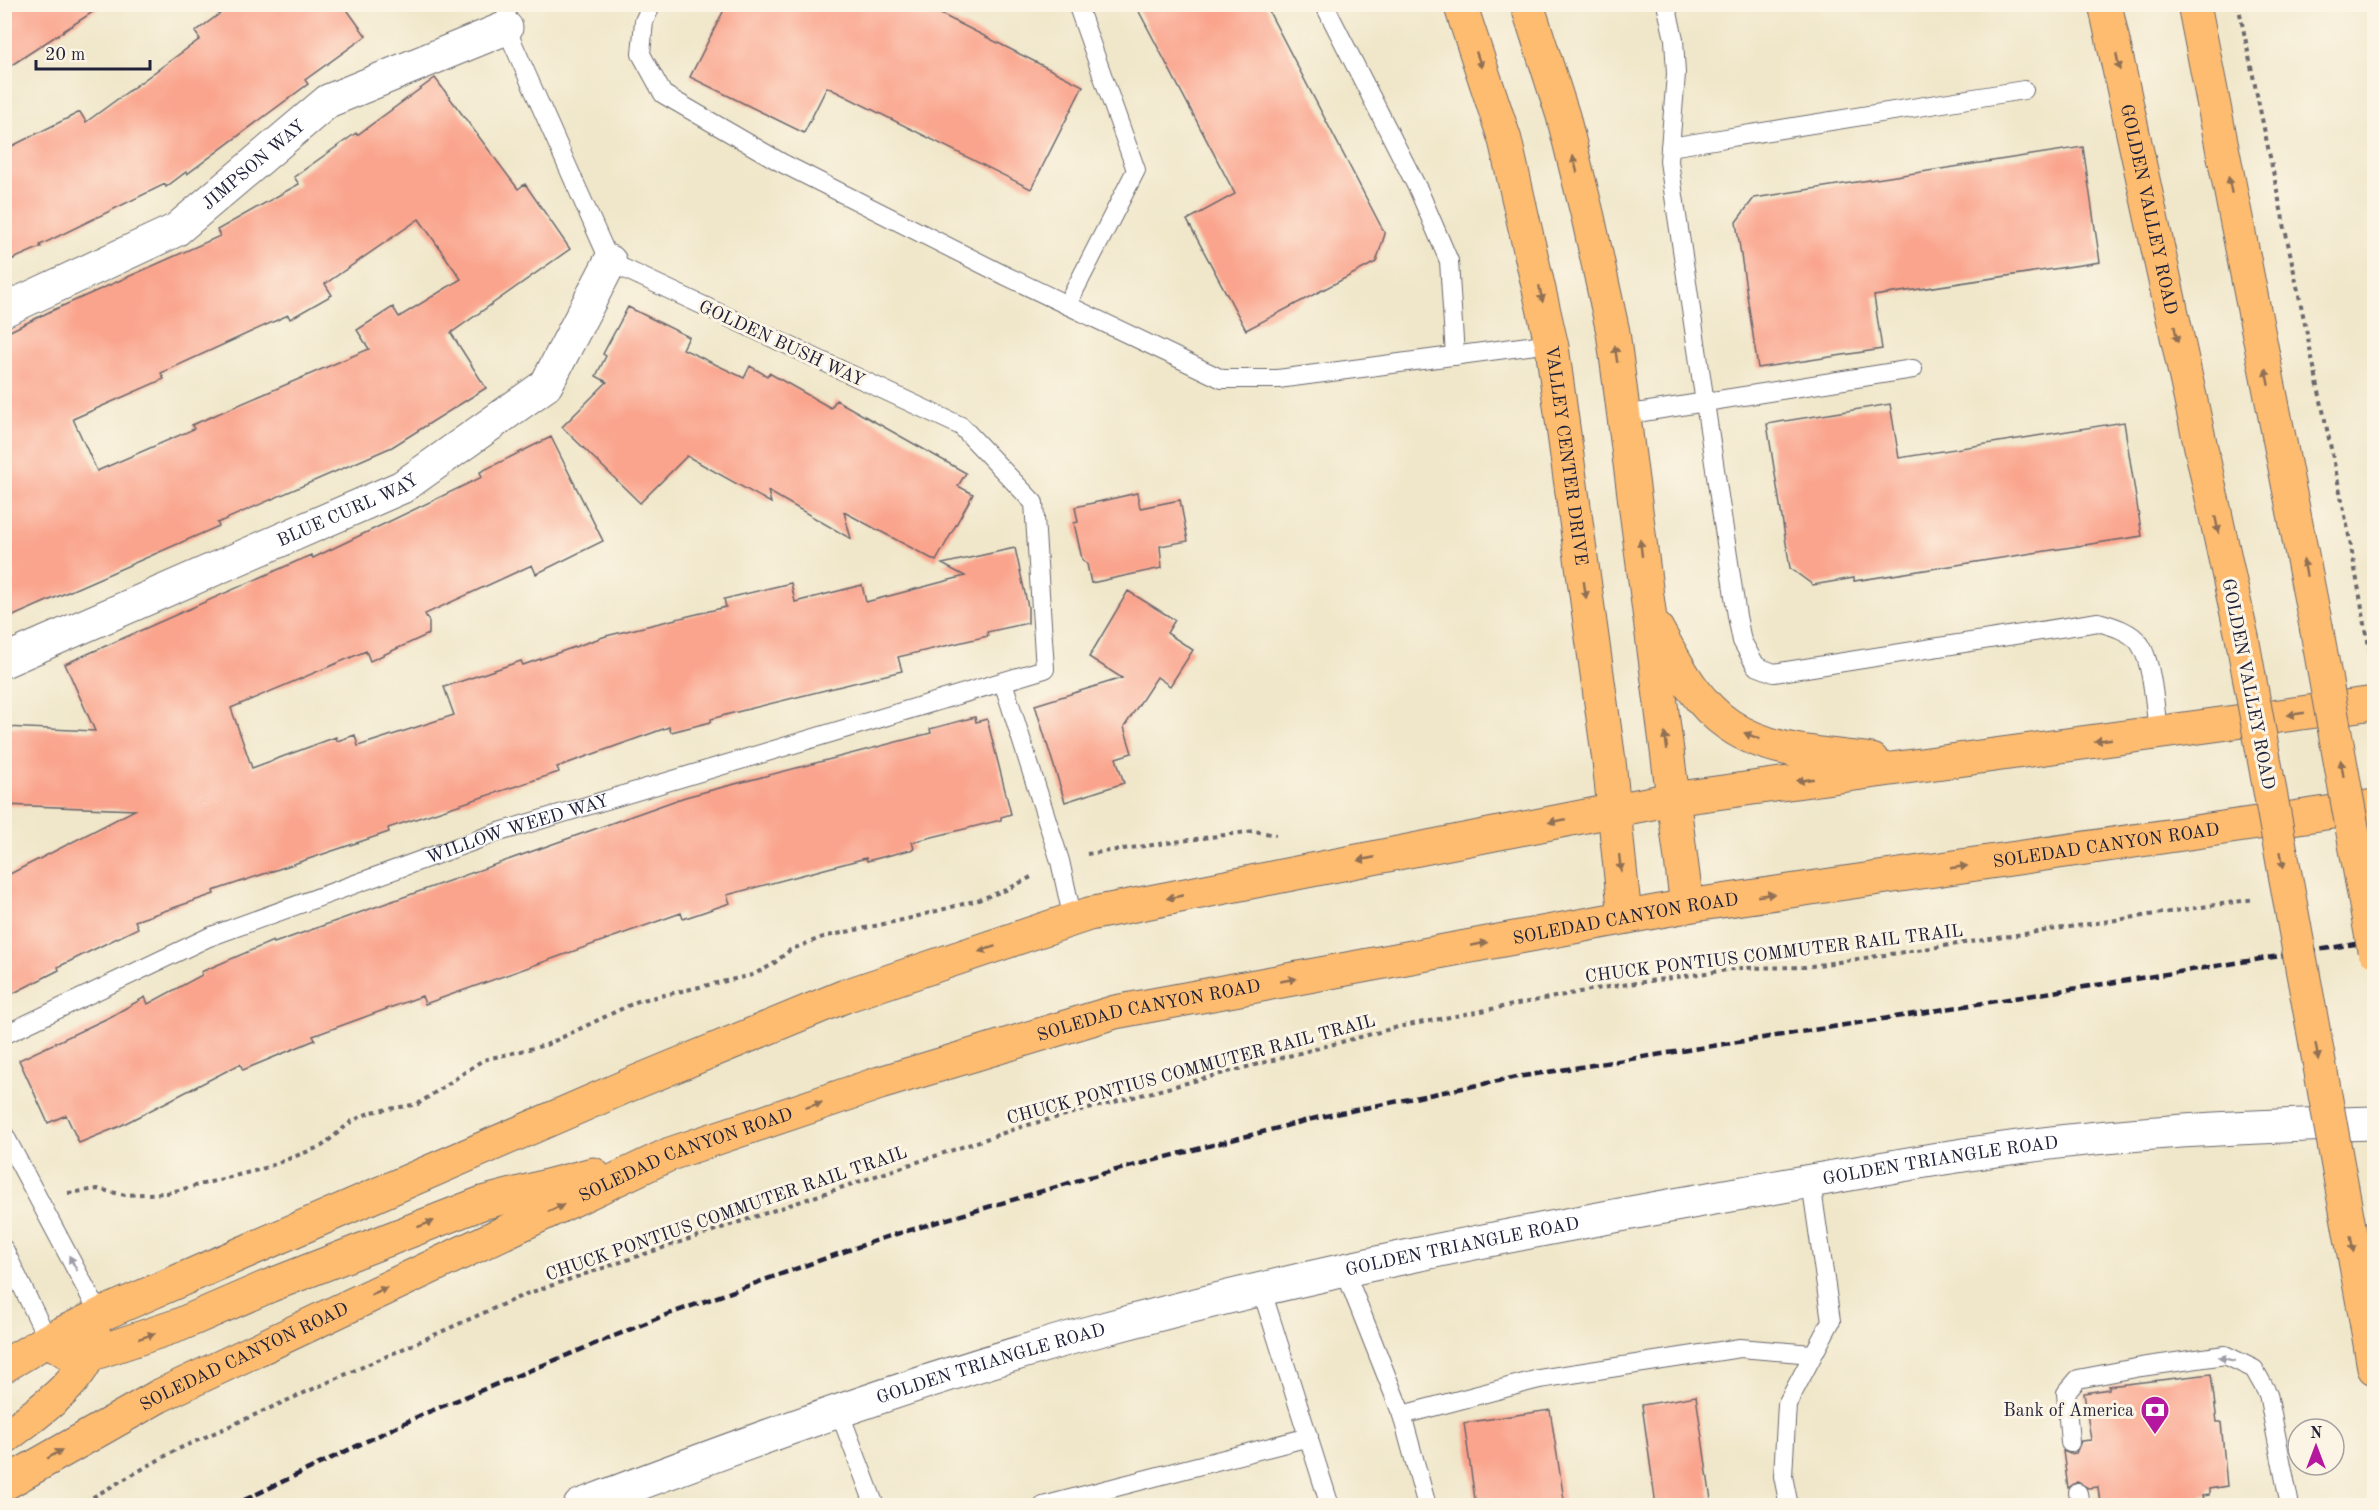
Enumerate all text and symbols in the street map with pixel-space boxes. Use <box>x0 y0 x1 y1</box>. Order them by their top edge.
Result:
scale bar <box>36 33 150 71</box>
text: 20 m <box>45 46 85 64</box>
one-way arrow <box>1475 51 1485 69</box>
one-way arrow <box>2113 52 2123 71</box>
street label: GOLDEN VALLEY ROAD <box>2117 102 2180 316</box>
street label: JIMPSON WAY <box>199 117 309 214</box>
one-way arrow <box>1570 155 1579 173</box>
one-way arrow <box>2225 176 2234 195</box>
one-way arrow <box>1537 285 1546 304</box>
street label: GOLDEN BUSH WAY <box>696 298 867 390</box>
one-way arrow <box>2172 325 2182 344</box>
street label: VALLEY CENTER DRIVE <box>1542 345 1590 567</box>
one-way arrow <box>1611 345 1620 364</box>
one-way arrow <box>2262 367 2271 386</box>
street label: BLUE CURL WAY <box>275 471 422 550</box>
one-way arrow <box>2213 516 2223 534</box>
one-way arrow <box>1636 538 1646 557</box>
one-way arrow <box>2300 558 2309 577</box>
street label: GOLDEN VALLEY ROAD <box>2219 577 2277 791</box>
one-way arrow <box>1581 581 1590 600</box>
one-way arrow <box>2286 709 2305 718</box>
one-way arrow <box>1743 731 1761 740</box>
one-way arrow <box>1661 732 1670 751</box>
one-way arrow <box>2093 735 2112 745</box>
one-way arrow <box>2337 758 2346 777</box>
one-way arrow <box>1796 776 1815 785</box>
street label: WILLOW WEED WAY <box>424 792 611 868</box>
one-way arrow <box>1547 817 1566 826</box>
street label: SOLEDAD CANYON ROAD <box>1992 821 2221 871</box>
one-way arrow <box>2278 851 2287 870</box>
one-way arrow <box>1615 854 1625 873</box>
one-way arrow <box>1356 855 1375 864</box>
one-way arrow <box>1950 862 1969 871</box>
one-way arrow <box>1757 890 1776 899</box>
street label: SOLEDAD CANYON ROAD <box>1512 891 1740 948</box>
one-way arrow <box>1165 893 1184 902</box>
street label: CHUCK PONTIUS COMMUTER RAIL TRAIL <box>1584 922 1964 986</box>
one-way arrow <box>1470 939 1489 948</box>
one-way arrow <box>978 944 996 954</box>
one-way arrow <box>1278 975 1297 984</box>
street label: SOLEDAD CANYON ROAD <box>1035 977 1262 1045</box>
street label: CHUCK PONTIUS COMMUTER RAIL TRAIL <box>1005 1012 1378 1128</box>
one-way arrow <box>2313 1043 2322 1062</box>
one-way arrow <box>805 1100 823 1110</box>
street label: SOLEDAD CANYON ROAD <box>576 1105 795 1206</box>
street label: GOLDEN TRIANGLE ROAD <box>1821 1134 2059 1189</box>
street label: CHUCK PONTIUS COMMUTER RAIL TRAIL <box>543 1143 909 1284</box>
one-way arrow <box>547 1204 564 1213</box>
street label: GOLDEN TRIANGLE ROAD <box>1344 1215 1581 1280</box>
one-way arrow <box>417 1219 435 1229</box>
one-way arrow <box>2348 1235 2357 1254</box>
one-way arrow <box>68 1254 78 1271</box>
one-way arrow <box>371 1287 388 1296</box>
street label: SOLEDAD CANYON ROAD <box>137 1300 351 1415</box>
street label: GOLDEN TRIANGLE ROAD <box>874 1321 1107 1408</box>
one-way arrow <box>138 1330 156 1340</box>
one-way arrow <box>2218 1353 2236 1363</box>
bank icon: Bank of America <box>2139 1394 2171 1436</box>
place label: Bank of America <box>2003 1402 2134 1420</box>
north arrow <box>2286 1417 2346 1477</box>
text: N <box>2310 1426 2323 1442</box>
one-way arrow <box>47 1449 64 1459</box>

